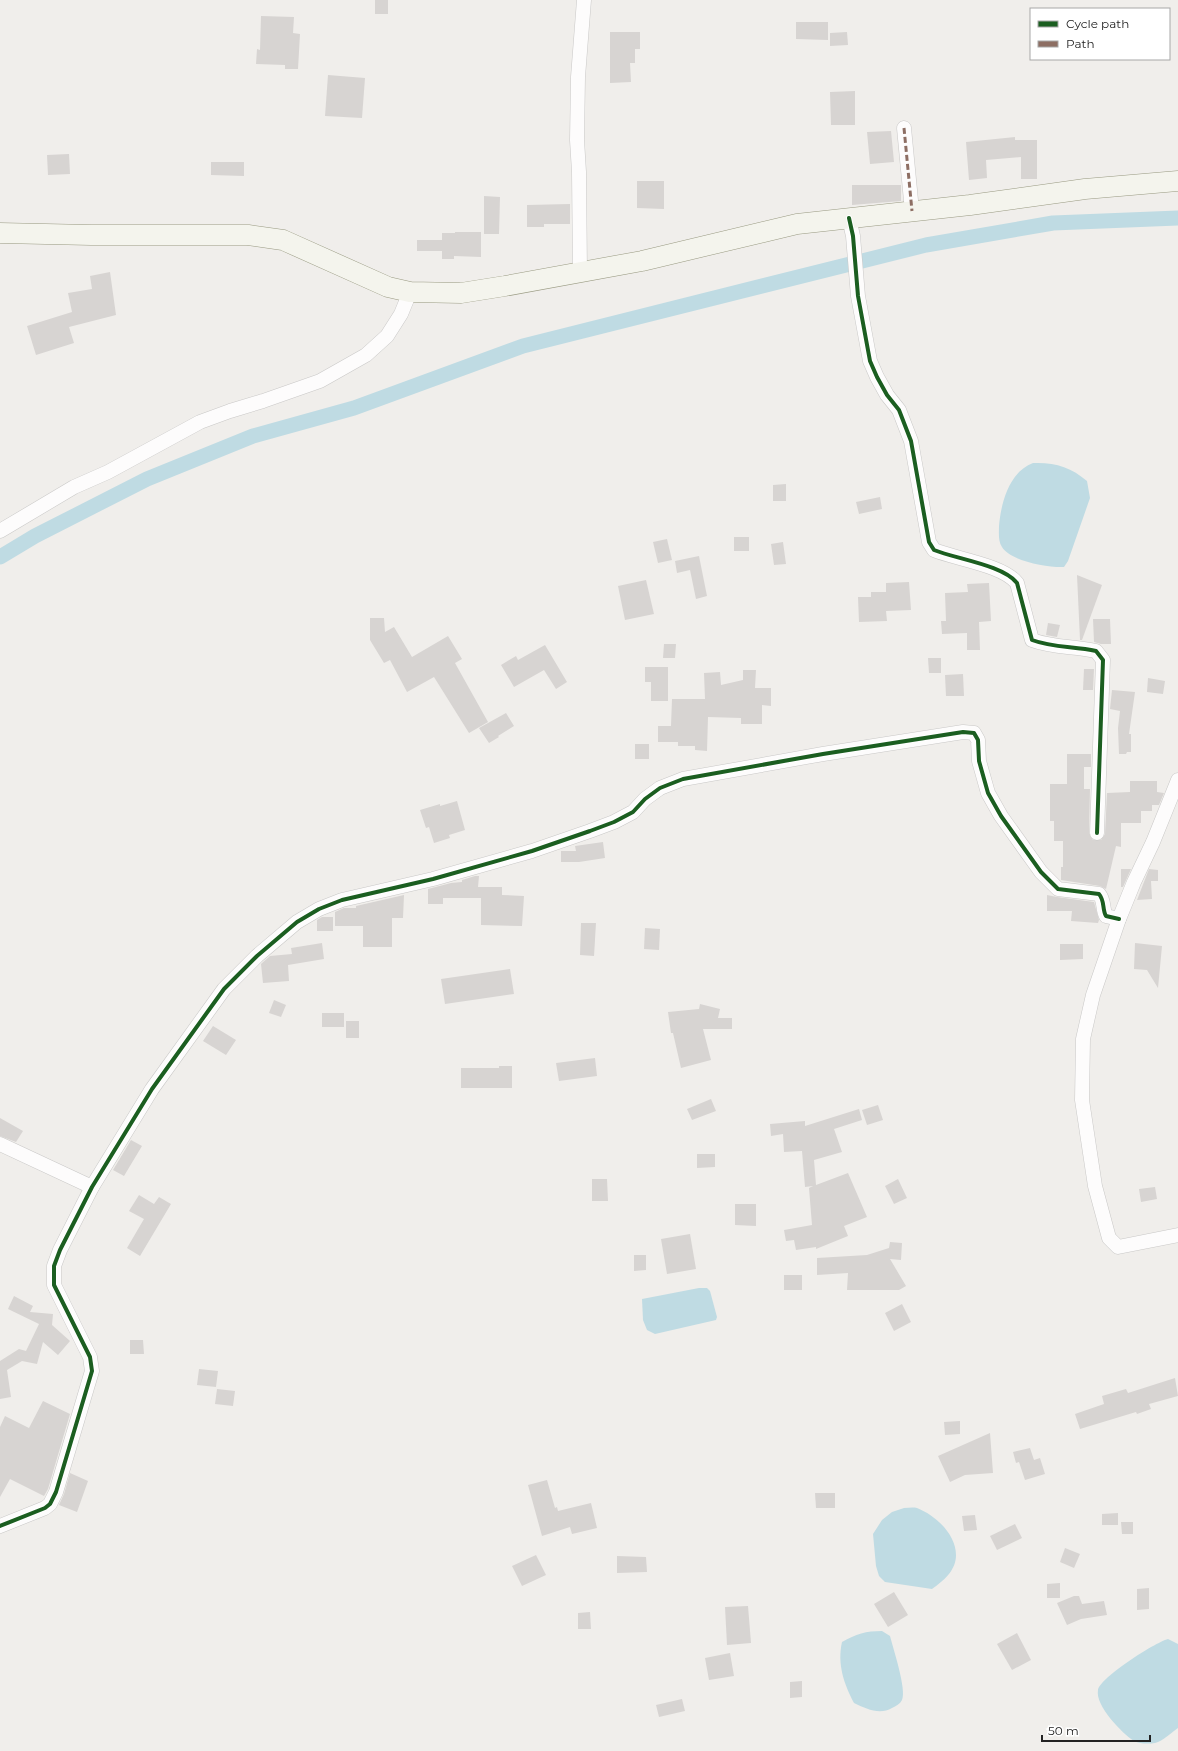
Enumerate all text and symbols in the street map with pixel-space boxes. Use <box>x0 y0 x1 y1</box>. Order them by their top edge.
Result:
legend <box>1030 8 1170 60</box>
text: Cycle path <box>1066 16 1129 31</box>
text: Path <box>1066 36 1095 51</box>
scale bar <box>1042 1717 1150 1743</box>
text: 50 m <box>1048 1723 1079 1738</box>

